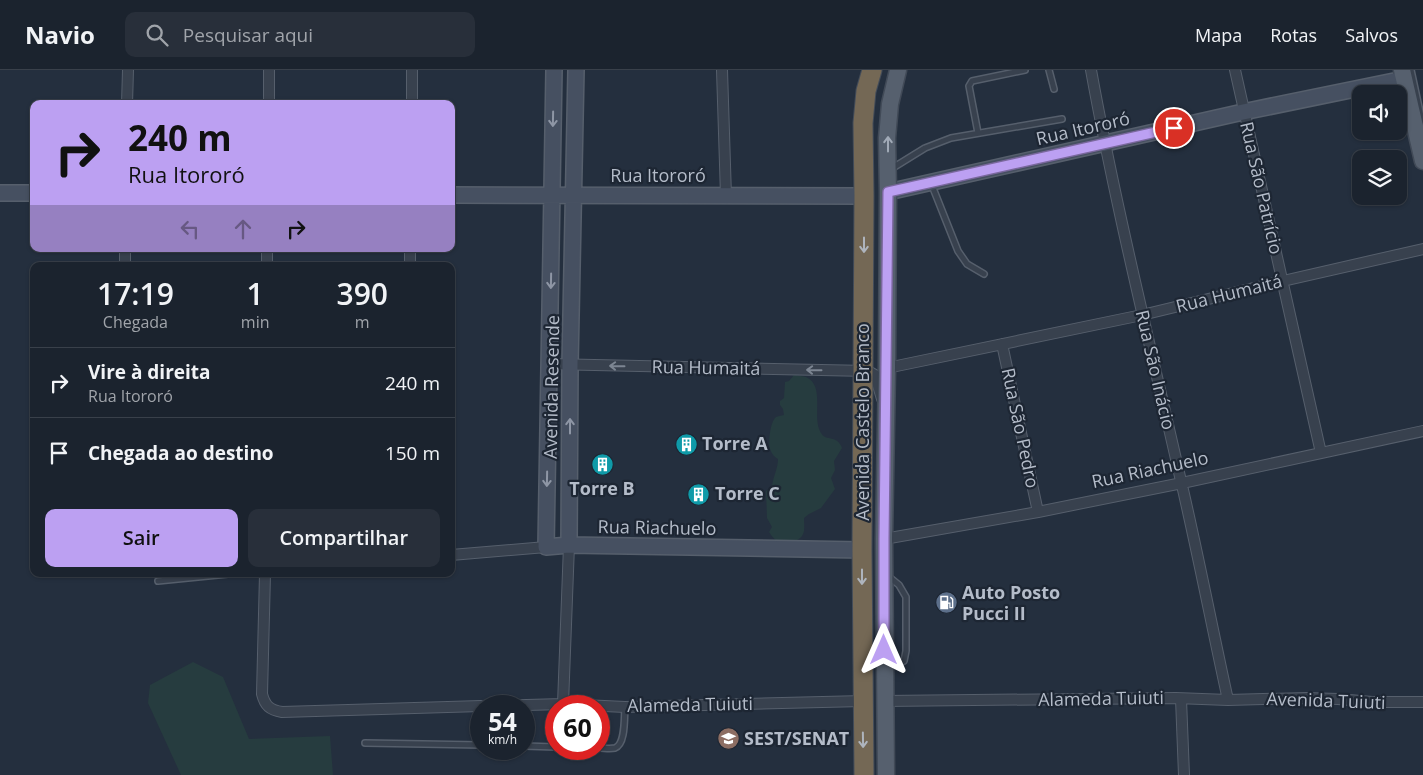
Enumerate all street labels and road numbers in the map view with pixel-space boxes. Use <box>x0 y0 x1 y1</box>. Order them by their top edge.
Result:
street label: Rua Itororó <box>1034 106 1132 150</box>
street label: Rua São Patrício <box>1235 119 1289 256</box>
street label: Rua Itororó <box>610 163 706 187</box>
street label: Rua Humaitá <box>1173 268 1284 318</box>
street label: Rua São Inácio <box>1131 308 1181 432</box>
street label: Avenida Resende <box>538 315 564 459</box>
street label: Avenida Castelo Branco <box>850 323 874 521</box>
street label: Rua Humaitá <box>651 354 761 380</box>
street label: Rua São Pedro <box>997 365 1045 490</box>
street label: Rua Riachuelo <box>1089 445 1210 493</box>
street label: Rua Riachuelo <box>597 514 717 540</box>
street label: Alameda Tuiuti <box>1038 685 1164 711</box>
street label: Avenida Tuiuti <box>1266 686 1386 714</box>
street label: Alameda Tuiuti <box>627 691 753 717</box>

